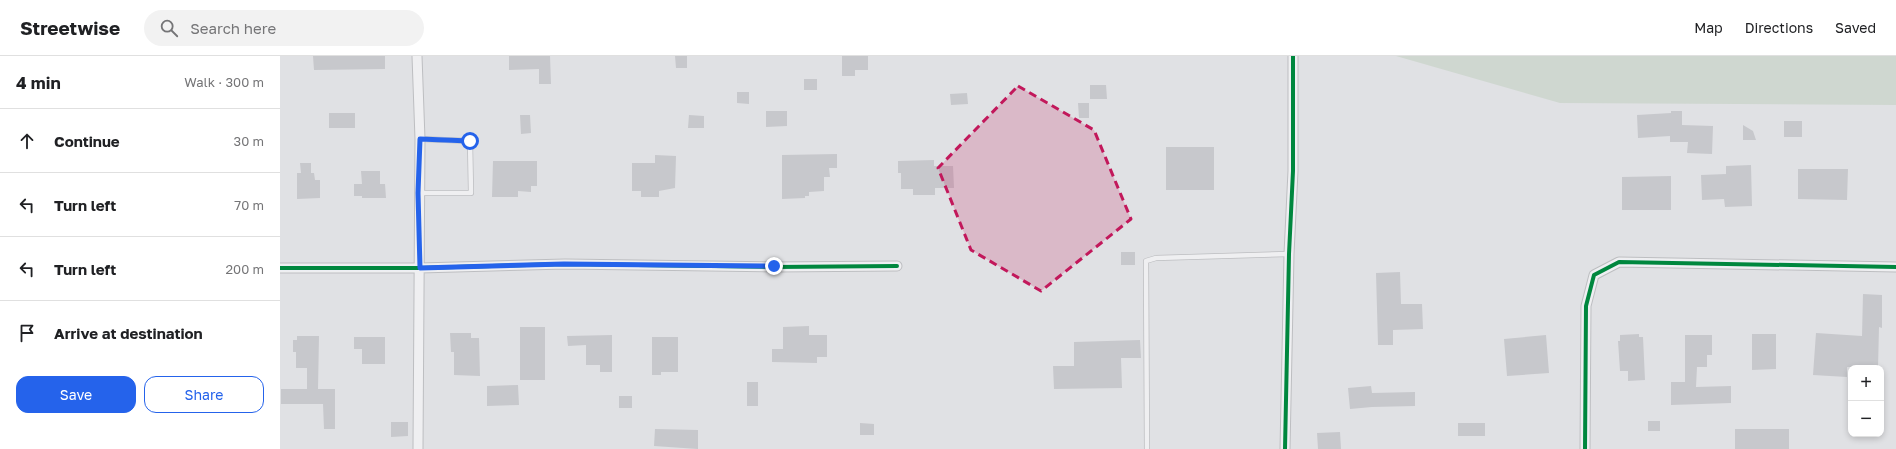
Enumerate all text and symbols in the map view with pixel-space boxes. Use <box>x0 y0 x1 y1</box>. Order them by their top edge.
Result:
search box <box>144 10 424 46</box>
text: Streetwise <box>20 16 120 39</box>
icon: search <box>158 17 180 39</box>
text: Search here <box>190 19 276 37</box>
text: Map <box>1694 19 1723 36</box>
text: Directions <box>1745 19 1813 36</box>
text: Saved <box>1835 19 1876 36</box>
text: 4 min <box>16 72 61 93</box>
text: Walk · 300 m <box>184 74 264 90</box>
icon: ahead <box>16 130 38 152</box>
text: Continue <box>54 132 120 150</box>
route start <box>461 132 479 150</box>
text: 30 m <box>234 133 264 149</box>
icon: left <box>16 194 38 216</box>
text: Turn left <box>54 196 116 214</box>
text: 70 m <box>234 197 264 213</box>
route end <box>765 257 783 275</box>
icon: left <box>16 258 38 280</box>
text: Turn left <box>54 260 116 278</box>
text: 200 m <box>226 261 264 277</box>
icon: arrive <box>16 322 38 344</box>
text: Arrive at destination <box>54 324 203 342</box>
map controls <box>1848 365 1884 437</box>
button: + <box>1848 365 1884 401</box>
button: Save <box>16 376 136 413</box>
button: Share <box>144 376 264 413</box>
button: − <box>1848 401 1884 437</box>

